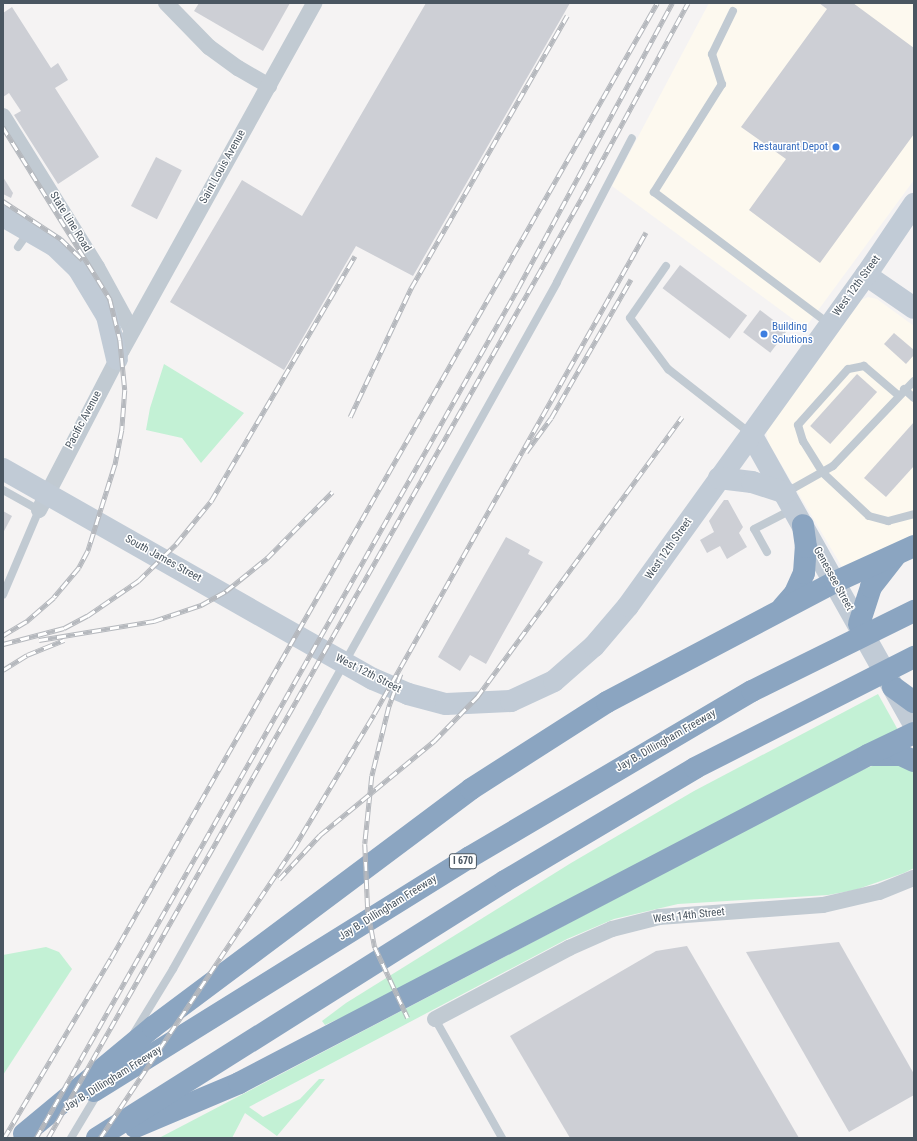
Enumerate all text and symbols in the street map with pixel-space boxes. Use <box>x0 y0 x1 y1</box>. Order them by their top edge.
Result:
street label: Saint Louis Avenue <box>197 128 249 206</box>
place label: Restaurant Depot <box>753 140 828 154</box>
marker: Restaurant Depot <box>831 142 841 152</box>
street label: State Line Road <box>46 190 94 254</box>
street label: West 12th Street <box>831 253 883 319</box>
place label: Building Solutions <box>772 321 813 347</box>
marker: Building Solutions <box>759 329 769 339</box>
street label: Pacific Avenue <box>63 389 105 451</box>
street label: West 12th Street <box>643 516 695 582</box>
street label: South James Street <box>123 533 203 585</box>
street label: Genessee Street <box>810 545 856 613</box>
street label: West 12th Street <box>333 652 403 696</box>
street label: Jay B. Dillingham Freeway <box>614 707 718 775</box>
road number: I 670 <box>448 853 478 869</box>
street label: Jay B. Dillingham Freeway <box>337 872 439 944</box>
street label: West 14th Street <box>653 906 725 926</box>
street label: Jay B. Dillingham Freeway <box>62 1043 164 1115</box>

